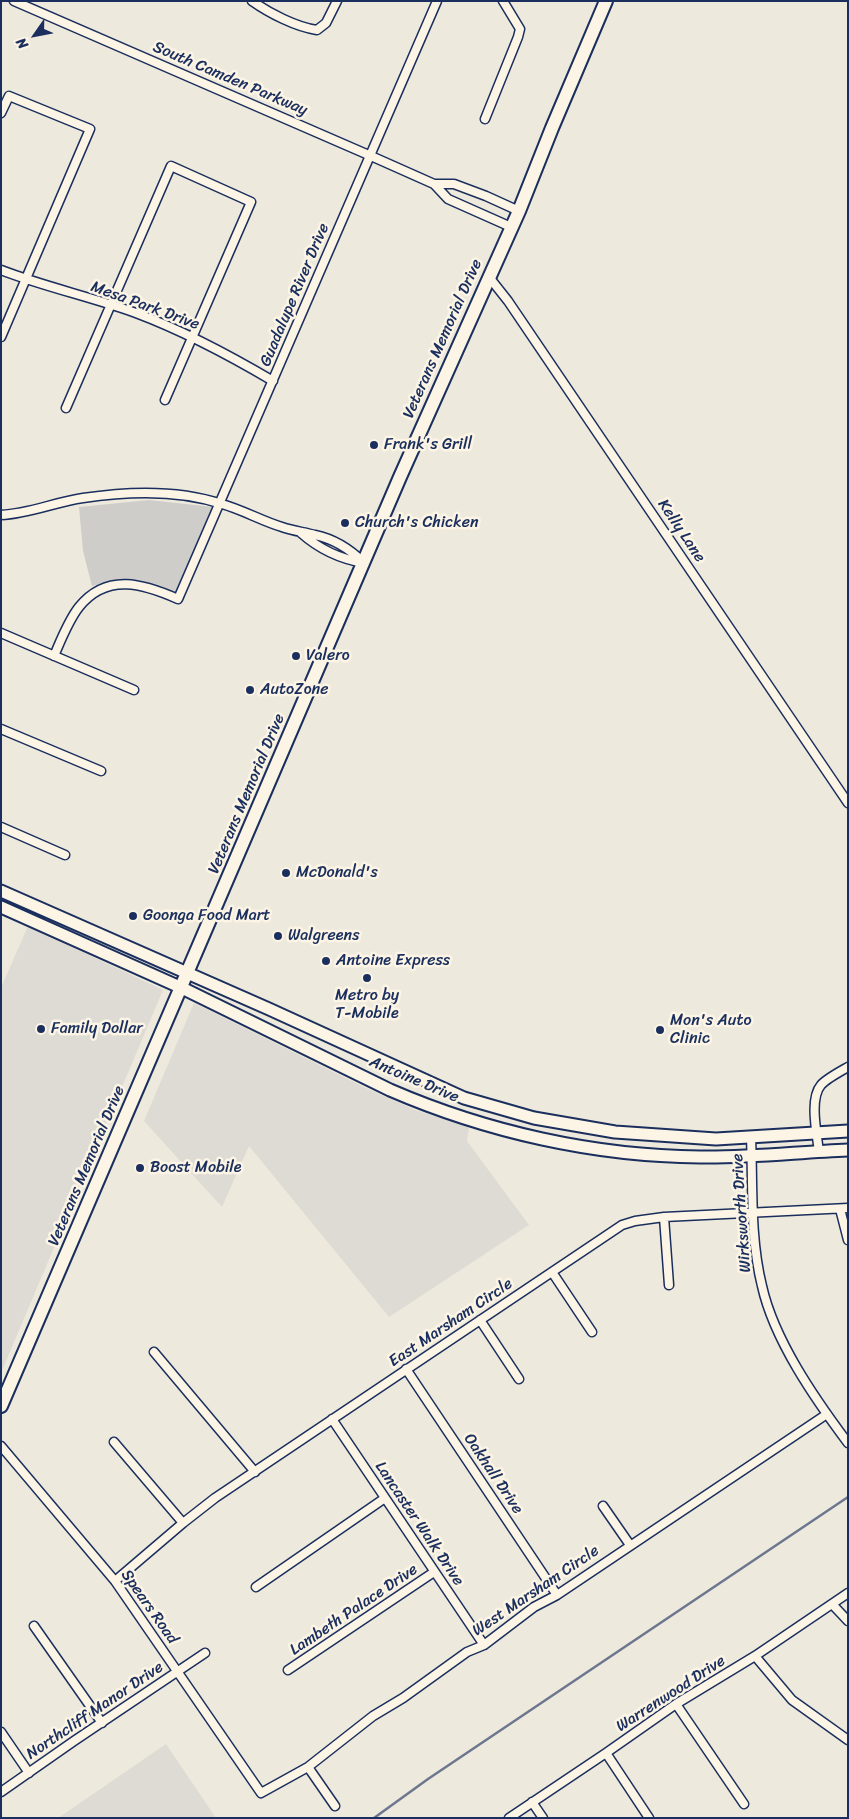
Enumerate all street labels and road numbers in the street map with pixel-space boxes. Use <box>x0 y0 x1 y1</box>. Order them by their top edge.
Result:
street label: South Camden Parkway <box>150 38 310 120</box>
street label: Guadalupe River Drive <box>256 220 334 370</box>
street label: Veterans Memorial Drive <box>399 256 487 422</box>
street label: Mesa Park Drive <box>88 277 202 335</box>
street label: Kelly Lane <box>653 496 709 566</box>
street label: Veterans Memorial Drive <box>205 711 289 877</box>
street label: Antoine Drive <box>366 1053 462 1107</box>
street label: Veterans Memorial Drive <box>45 1083 129 1249</box>
street label: Wirksworth Drive <box>728 1153 756 1273</box>
street label: East Marsham Circle <box>386 1274 516 1372</box>
street label: Oakhall Drive <box>459 1430 527 1518</box>
street label: Lancaster Walk Drive <box>370 1458 468 1590</box>
street label: West Marsham Circle <box>469 1541 603 1641</box>
street label: Lambeth Palace Drive <box>287 1560 421 1660</box>
street label: Spears Road <box>116 1566 182 1648</box>
street label: Warrenwood Drive <box>613 1652 729 1736</box>
street label: Northcliff Manor Drive <box>23 1658 167 1764</box>

